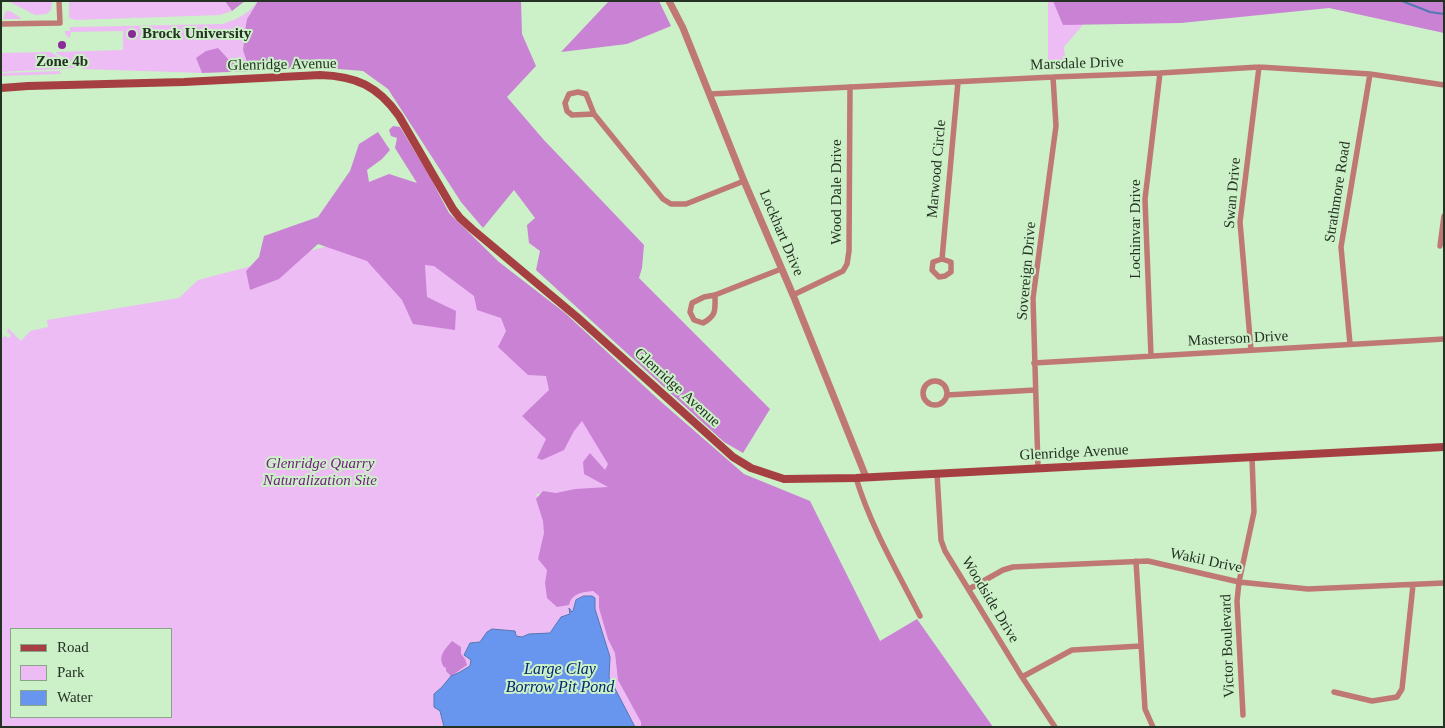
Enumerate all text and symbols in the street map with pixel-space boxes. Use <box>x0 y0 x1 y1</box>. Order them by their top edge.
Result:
place label: Brock University <box>142 25 251 43</box>
marker: Brock University <box>126 28 138 40</box>
marker: Zone 4b <box>56 39 68 51</box>
place label: Zone 4b <box>36 53 88 71</box>
street label: Marsdale Drive <box>1030 53 1124 75</box>
street label: Glenridge Avenue <box>227 55 337 75</box>
street label: Marwood Circle <box>924 119 950 219</box>
street label: Wood Dale Drive <box>828 139 846 245</box>
street label: Strathmore Road <box>1321 140 1355 244</box>
street label: Swan Drive <box>1221 157 1245 229</box>
street label: Lochinvar Drive <box>1127 179 1145 279</box>
street label: Lockhart Drive <box>755 187 807 279</box>
street label: Sovereign Drive <box>1014 221 1040 321</box>
street label: Masterson Drive <box>1187 327 1289 351</box>
street label: Glenridge Avenue <box>630 345 724 431</box>
street label: Glenridge Avenue <box>1019 441 1129 465</box>
park label: Glenridge Quarry Naturalization Site <box>263 455 377 490</box>
street label: Wakil Drive <box>1168 545 1244 577</box>
street label: Woodside Drive <box>957 554 1023 646</box>
street label: Victor Boulevard <box>1217 594 1239 698</box>
legend <box>10 628 172 718</box>
text: Road <box>57 639 89 655</box>
water label: Large Clay Borrow Pit Pond <box>506 660 614 698</box>
text: Park <box>57 664 85 680</box>
text: Water <box>57 689 92 705</box>

